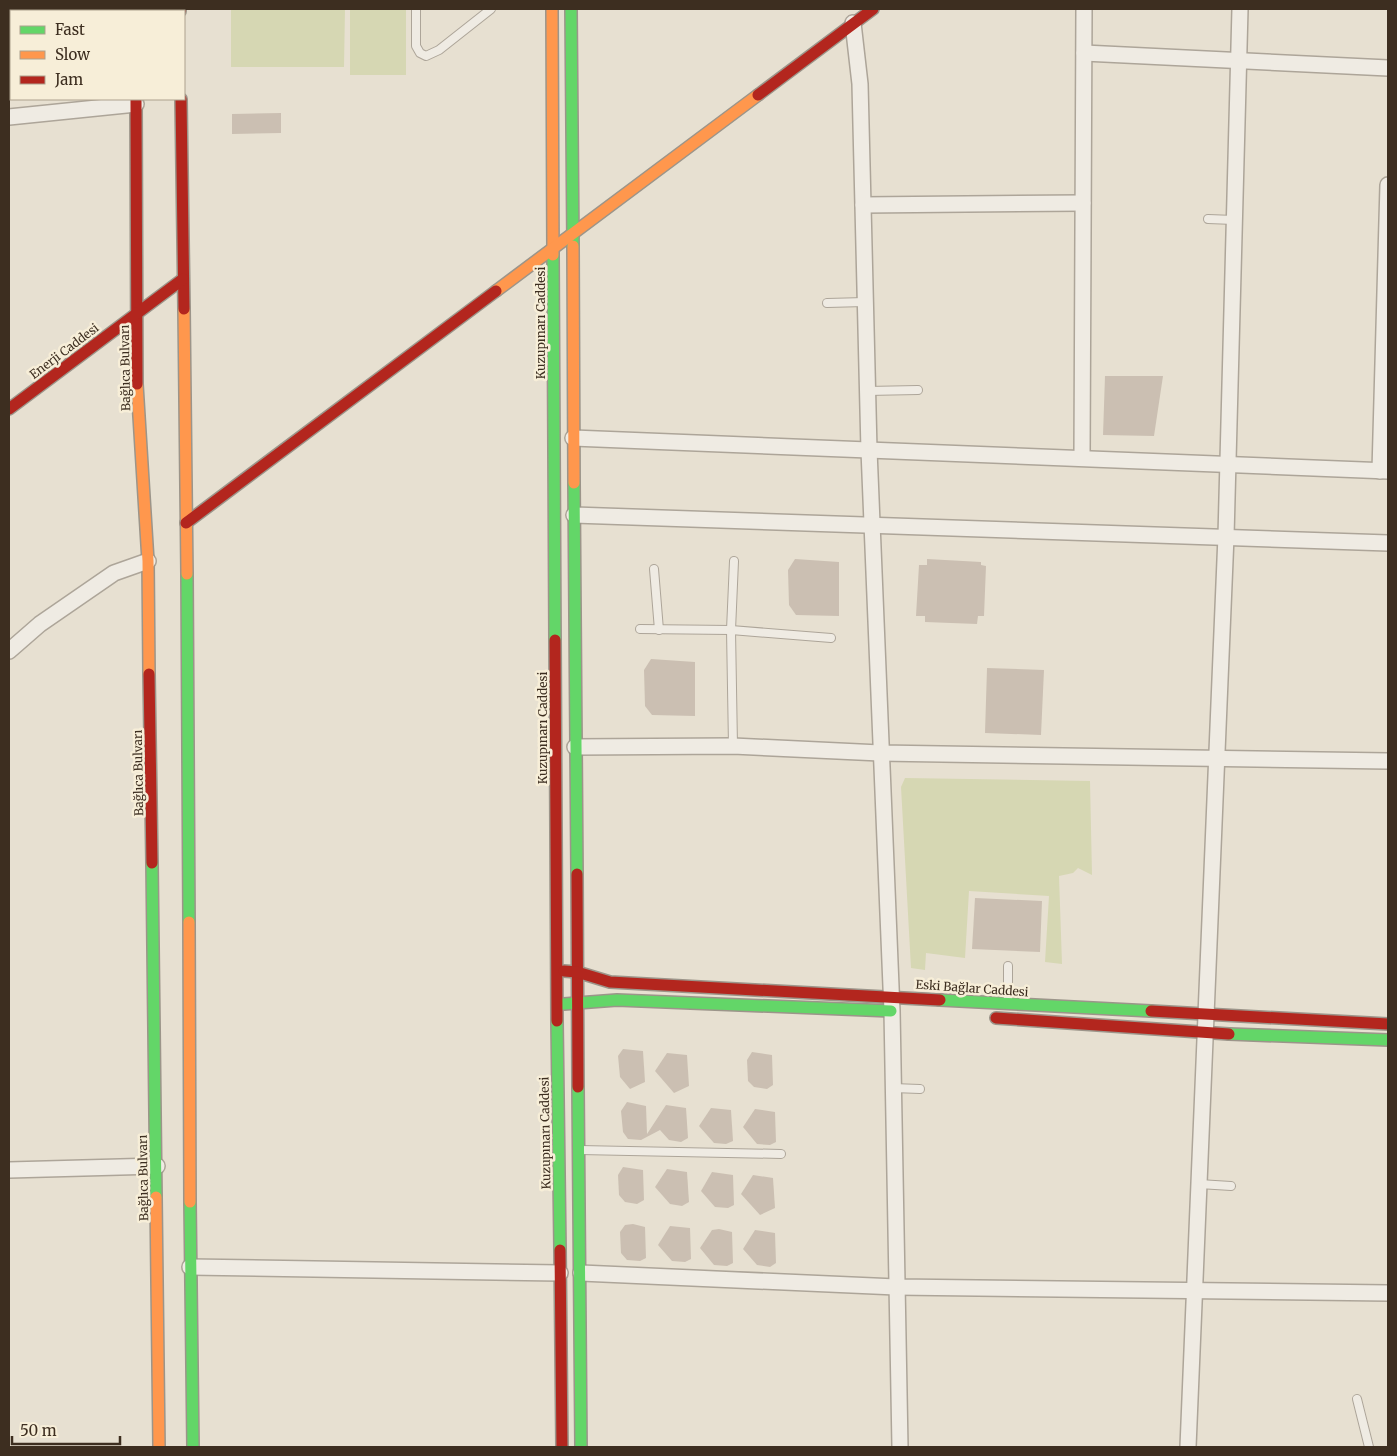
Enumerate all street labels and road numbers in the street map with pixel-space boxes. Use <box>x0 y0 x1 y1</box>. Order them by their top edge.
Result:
street label: Kuzupınarı Caddesi <box>533 267 548 379</box>
street label: Enerji Caddesi <box>27 320 102 382</box>
street label: Bağlıca Bulvarı <box>117 325 133 411</box>
street label: Kuzupınarı Caddesi <box>535 672 550 784</box>
street label: Bağlıca Bulvarı <box>130 730 146 816</box>
street label: Eski Bağlar Caddesi <box>915 977 1029 999</box>
street label: Kuzupınarı Caddesi <box>537 1077 553 1189</box>
street label: Bağlıca Bulvarı <box>135 1135 151 1221</box>

